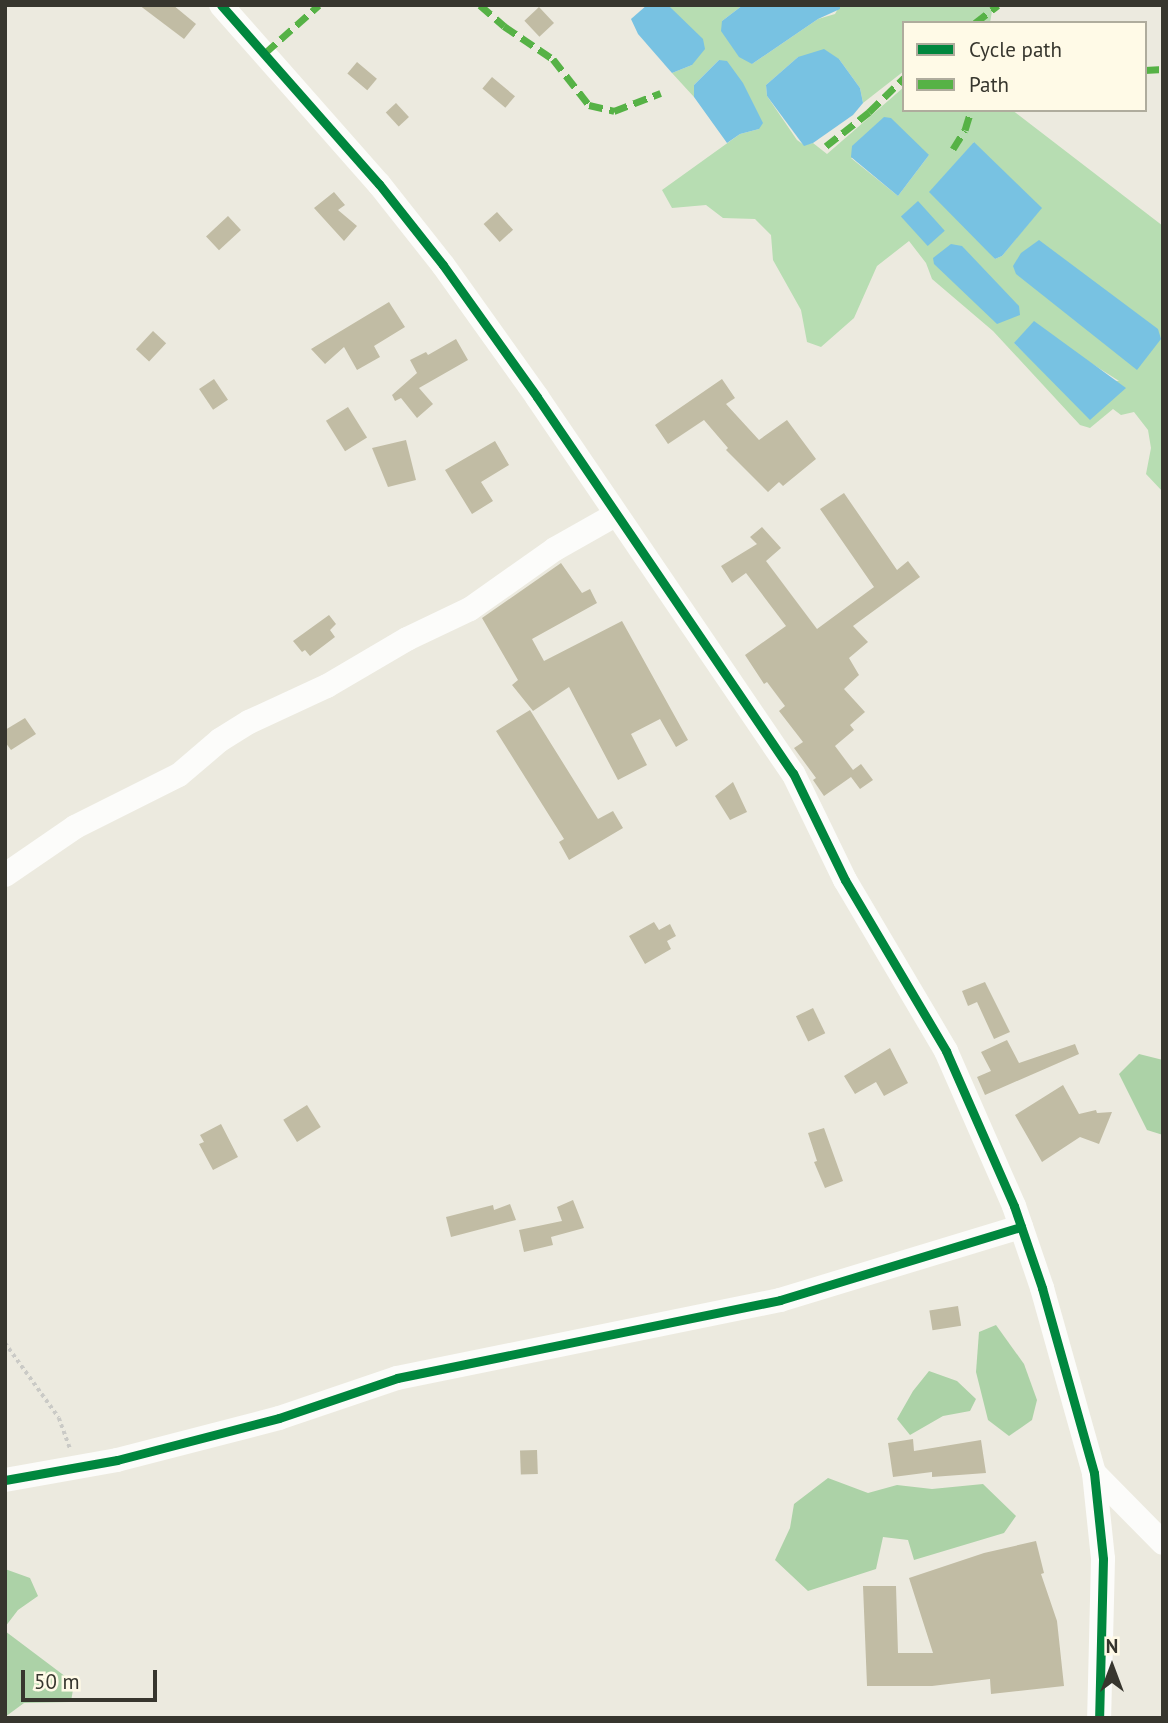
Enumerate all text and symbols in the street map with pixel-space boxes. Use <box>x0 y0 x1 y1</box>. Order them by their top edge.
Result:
legend <box>902 21 1147 112</box>
text: Cycle path <box>969 36 1062 63</box>
text: Path <box>969 71 1009 98</box>
north arrow <box>1077 1632 1147 1702</box>
text: N <box>1106 1634 1118 1658</box>
scale bar <box>24 1656 161 1700</box>
text: 50 m <box>34 1668 80 1695</box>

